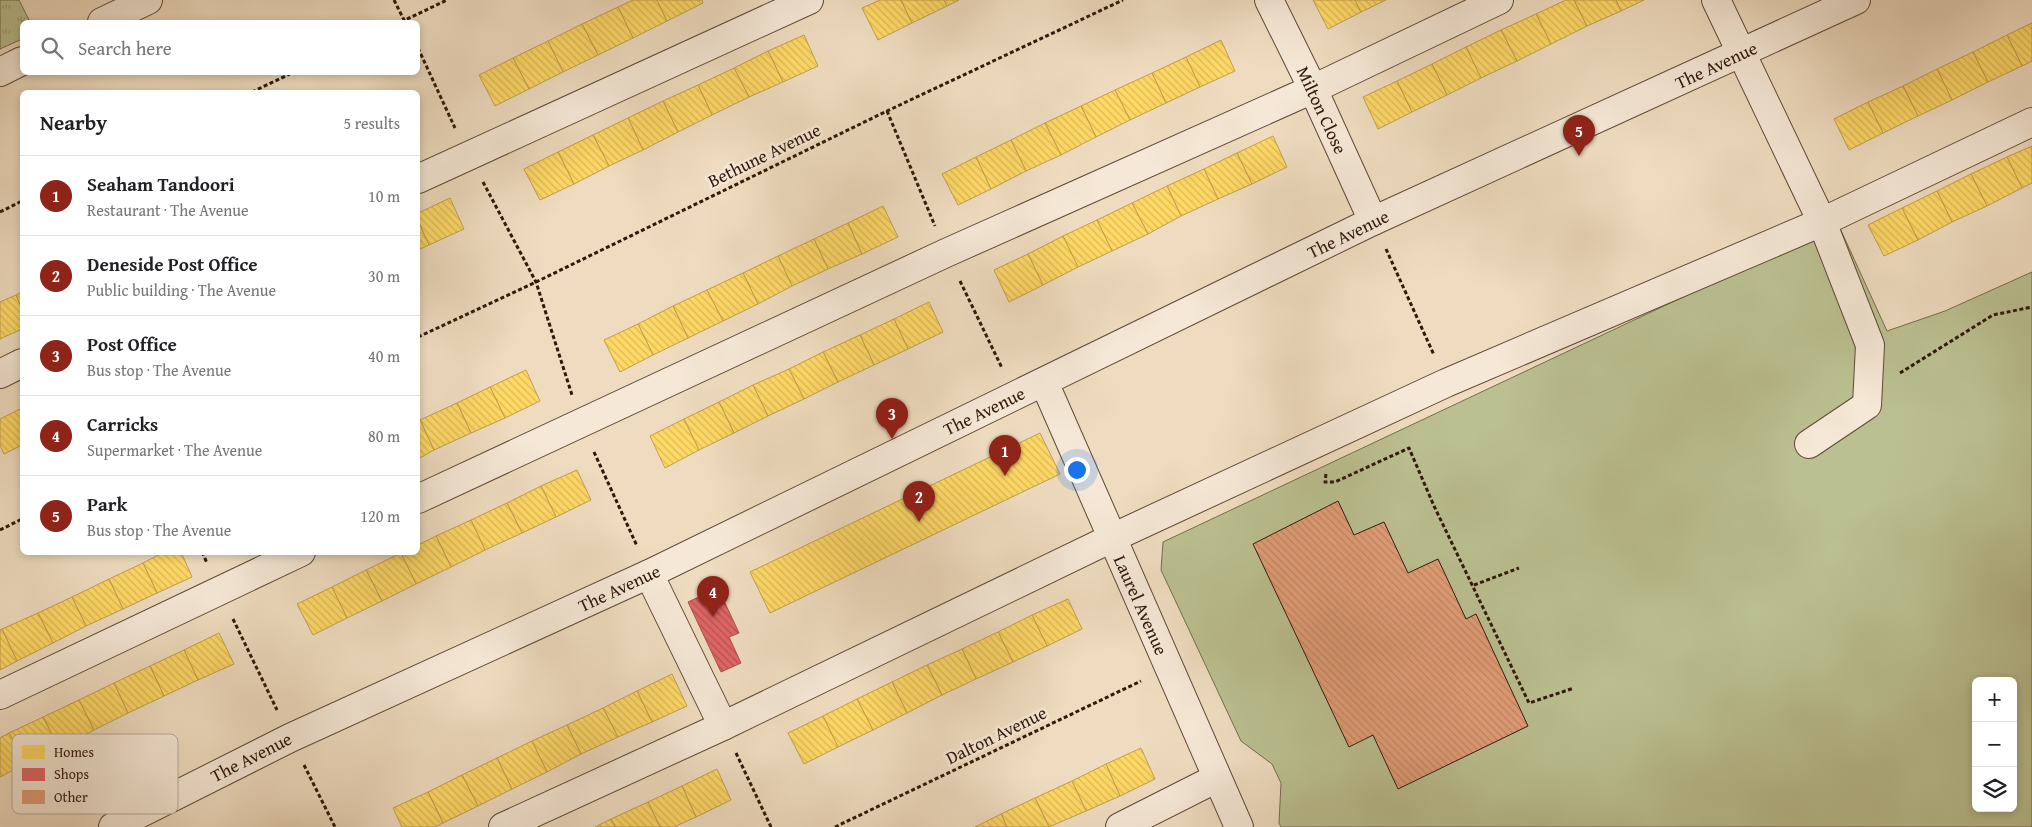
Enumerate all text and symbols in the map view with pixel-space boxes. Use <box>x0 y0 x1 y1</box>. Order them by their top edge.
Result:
search box <box>20 20 420 75</box>
icon: search <box>38 34 66 62</box>
text: Search here <box>78 34 172 62</box>
street label: The Avenue <box>1670 34 1762 96</box>
street label: Milton Close <box>1290 62 1354 158</box>
text: Nearby <box>40 107 107 138</box>
text: 5 results <box>343 111 400 135</box>
pin: 5 <box>1563 115 1595 156</box>
street label: Bethune Avenue <box>703 116 825 194</box>
text: Seaham Tandoori <box>87 170 235 198</box>
text: 1 <box>52 184 60 208</box>
text: 10 m <box>368 184 400 208</box>
text: Restaurant · The Avenue <box>87 198 248 222</box>
street label: The Avenue <box>1303 203 1393 265</box>
text: Deneside Post Office <box>87 250 258 278</box>
text: 2 <box>52 264 60 288</box>
text: 30 m <box>368 264 400 288</box>
text: Public building · The Avenue <box>87 278 276 302</box>
text: Post Office <box>87 330 177 358</box>
text: 3 <box>52 344 60 368</box>
text: 40 m <box>368 344 400 368</box>
text: Bus stop · The Avenue <box>87 358 231 382</box>
street label: The Avenue <box>939 380 1029 442</box>
pin: 3 <box>876 398 908 439</box>
text: Carricks <box>87 410 158 438</box>
text: 4 <box>52 424 60 448</box>
text: 80 m <box>368 424 400 448</box>
pin: 1 <box>989 435 1021 476</box>
text: Supermarket · The Avenue <box>87 438 262 462</box>
your location <box>1064 457 1090 483</box>
pin: 2 <box>903 481 935 522</box>
text: Park <box>87 490 127 518</box>
text: 5 <box>52 504 60 528</box>
text: 120 m <box>360 504 400 528</box>
text: Bus stop · The Avenue <box>87 518 231 542</box>
street label: Laurel Avenue <box>1107 551 1175 659</box>
street label: The Avenue <box>573 557 665 619</box>
pin: 4 <box>697 576 729 617</box>
map controls <box>1972 677 2017 812</box>
button: + <box>1972 677 2017 722</box>
street label: Dalton Avenue <box>941 699 1051 771</box>
button: − <box>1972 722 2017 767</box>
street label: The Avenue <box>206 725 296 789</box>
legend <box>12 734 178 814</box>
text: Homes <box>54 742 94 762</box>
text: Shops <box>54 764 89 784</box>
button: layers <box>1972 767 2017 812</box>
text: Other <box>54 787 88 807</box>

